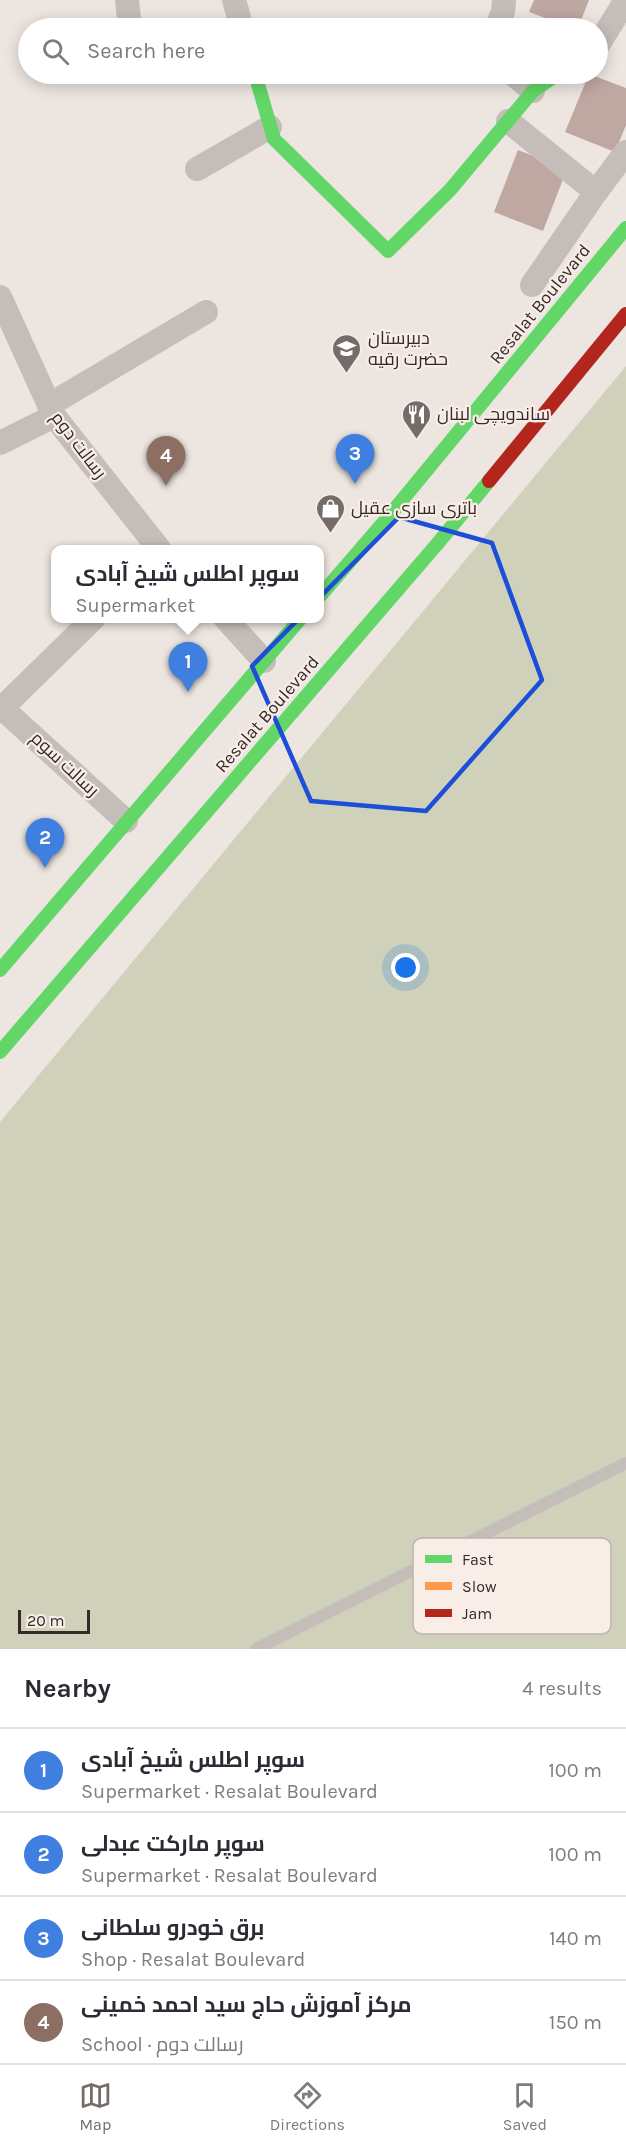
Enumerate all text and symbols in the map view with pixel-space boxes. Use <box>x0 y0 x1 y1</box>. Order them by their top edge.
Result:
search box <box>18 18 608 84</box>
icon: search <box>39 35 72 68</box>
text: Search here <box>87 38 205 64</box>
street label: Resalat Boulevard <box>485 240 595 368</box>
place label: دبیرستان حضرت رقیه <box>368 327 448 370</box>
school or university icon: دبیرستان حضرت رقیه <box>331 332 363 374</box>
restaurant icon: ساندویچی لبنان <box>400 398 432 440</box>
place label: ساندویچی لبنان <box>437 403 550 426</box>
street label: رسالت دوم <box>46 407 111 484</box>
pin: 3 <box>336 434 374 484</box>
pin: 4 <box>146 436 186 486</box>
shop icon: باتری سازی عقیل <box>314 492 346 534</box>
place label: باتری سازی عقیل <box>351 497 477 519</box>
popup <box>51 545 324 623</box>
text: سوپر اطلس شیخ آبادی <box>76 561 299 587</box>
text: Supermarket <box>76 594 195 617</box>
pin: 1 <box>168 642 207 692</box>
street label: Resalat Boulevard <box>210 651 324 777</box>
street label: رسالت سوم <box>26 727 104 802</box>
pin: 2 <box>26 818 64 868</box>
your location <box>391 953 420 982</box>
legend <box>413 1538 611 1634</box>
text: Fast <box>462 1550 493 1569</box>
text: Slow <box>462 1577 497 1596</box>
text: Jam <box>462 1604 492 1623</box>
scale bar <box>18 1607 90 1634</box>
text: 20 m <box>27 1611 65 1630</box>
text: Nearby <box>24 1673 111 1704</box>
text: 4 results <box>522 1677 602 1700</box>
text: سوپر اطلس شیخ آبادی <box>81 1747 305 1773</box>
text: 1 <box>40 1759 47 1782</box>
text: 100 m <box>548 1759 602 1782</box>
text: Supermarket · Resalat Boulevard <box>81 1780 378 1803</box>
text: سوپر مارکت عبدلی <box>81 1831 265 1857</box>
text: 2 <box>37 1843 50 1866</box>
text: 100 m <box>548 1843 602 1866</box>
text: Supermarket · Resalat Boulevard <box>81 1864 378 1887</box>
text: برق خودرو سلطانی <box>81 1915 264 1941</box>
text: 3 <box>37 1927 50 1950</box>
text: 140 m <box>549 1927 602 1950</box>
text: Shop · Resalat Boulevard <box>81 1948 305 1971</box>
text: مرکز آموزش حاج سید احمد خمینی <box>81 1992 411 2018</box>
text: 4 <box>38 2011 49 2034</box>
text: 150 m <box>549 2011 602 2034</box>
text: School · رسالت دوم <box>81 2033 243 2056</box>
tab: Map <box>79 2079 112 2134</box>
tab: Directions <box>270 2079 345 2134</box>
tab: Saved <box>503 2079 547 2134</box>

